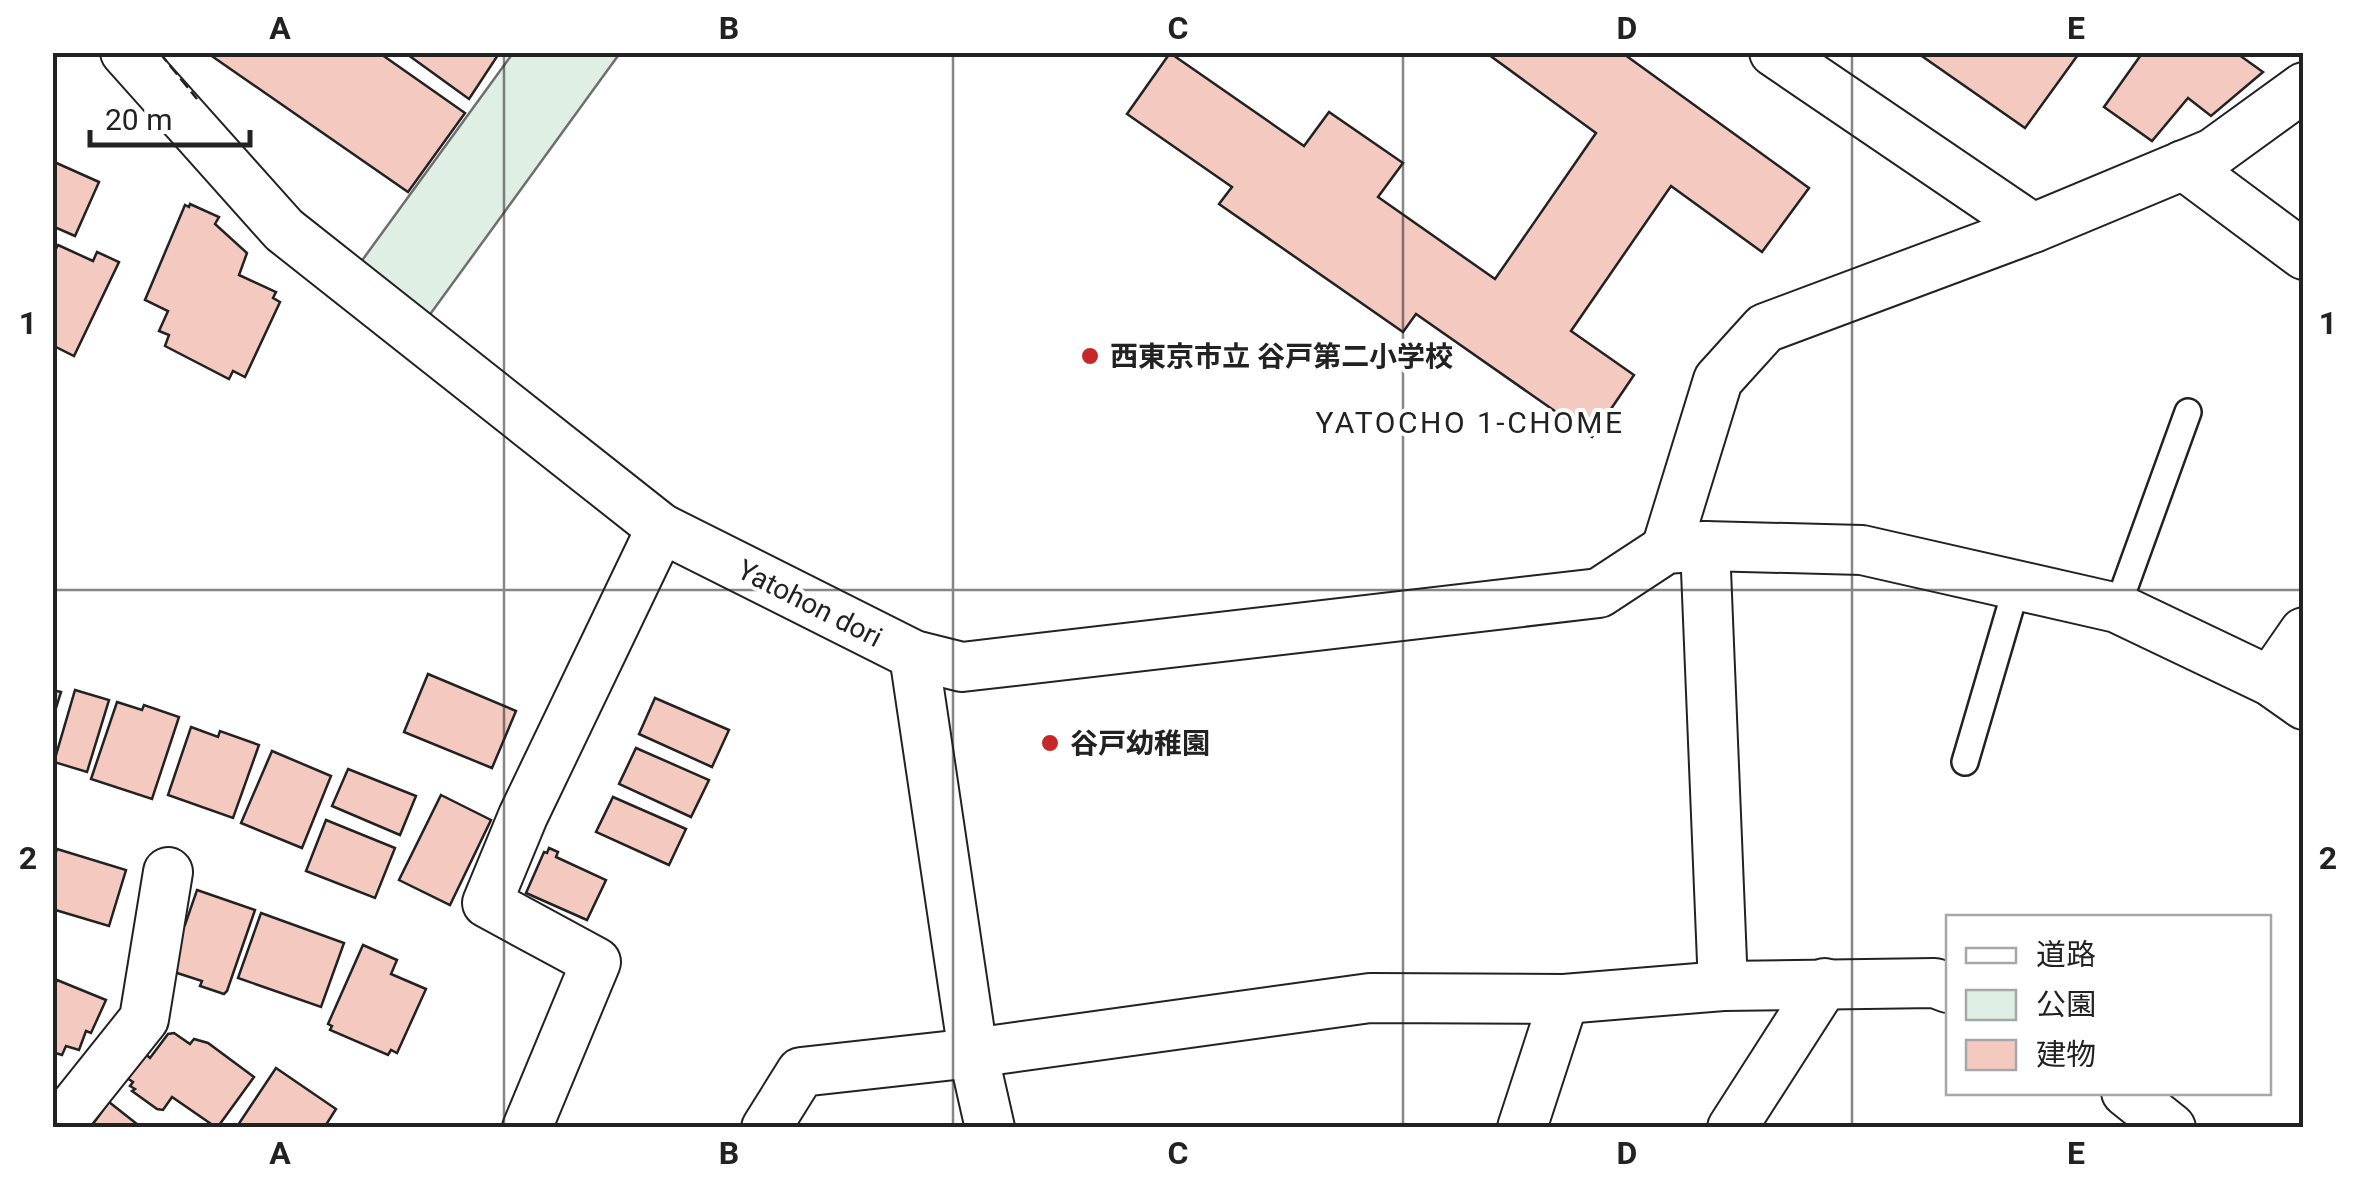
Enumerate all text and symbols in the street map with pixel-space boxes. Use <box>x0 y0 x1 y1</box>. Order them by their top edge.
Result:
text: A <box>269 9 291 47</box>
text: B <box>719 9 739 47</box>
text: C <box>1168 9 1188 47</box>
text: D <box>1617 9 1637 47</box>
text: E <box>2067 9 2085 47</box>
scale bar <box>90 85 250 147</box>
text: 20 m <box>105 102 172 137</box>
text: 1 <box>19 304 37 342</box>
text: 1 <box>2319 304 2337 342</box>
place label: 西東京市立 谷戸第二小学校 <box>1110 340 1453 373</box>
marker: 西東京市立 谷戸第二小学校 <box>1079 345 1101 367</box>
district label: YATOCHO 1-CHOME <box>1316 405 1624 440</box>
street label: Yatohon dori <box>732 553 888 654</box>
place label: 谷戸幼稚園 <box>1070 727 1210 760</box>
marker: 谷戸幼稚園 <box>1039 732 1061 754</box>
text: 2 <box>19 839 37 877</box>
text: 2 <box>2319 839 2337 877</box>
legend <box>1946 915 2271 1095</box>
text: 道路 <box>2036 937 2096 972</box>
text: 公園 <box>2036 987 2096 1022</box>
text: 建物 <box>2036 1037 2096 1072</box>
text: A <box>269 1134 291 1172</box>
text: B <box>719 1134 739 1172</box>
text: C <box>1168 1134 1188 1172</box>
text: D <box>1617 1134 1637 1172</box>
text: E <box>2067 1134 2085 1172</box>

